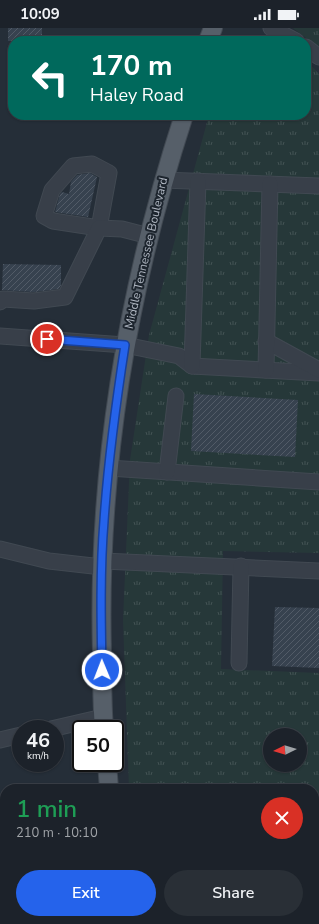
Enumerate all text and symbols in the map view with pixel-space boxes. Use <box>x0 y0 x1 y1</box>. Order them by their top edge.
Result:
text: 10:09 <box>20 4 60 24</box>
text: 170 m <box>90 47 173 85</box>
icon: left <box>24 52 76 104</box>
text: Haley Road <box>90 83 184 107</box>
street label: Middle Tennessee Boulevard <box>121 176 171 330</box>
pin <box>30 322 64 356</box>
icon: arrive <box>36 328 58 350</box>
position arrow <box>81 649 123 691</box>
speed limit sign: 50 <box>72 720 124 772</box>
text: 46 <box>26 727 50 754</box>
north arrow <box>263 728 307 772</box>
map controls <box>263 728 307 772</box>
text: km/h <box>27 749 49 763</box>
text: 1 min <box>16 793 77 825</box>
button: close <box>261 797 303 839</box>
text: 210 m · 10:10 <box>16 824 98 842</box>
button: Exit <box>16 870 156 916</box>
button: Share <box>164 870 303 916</box>

